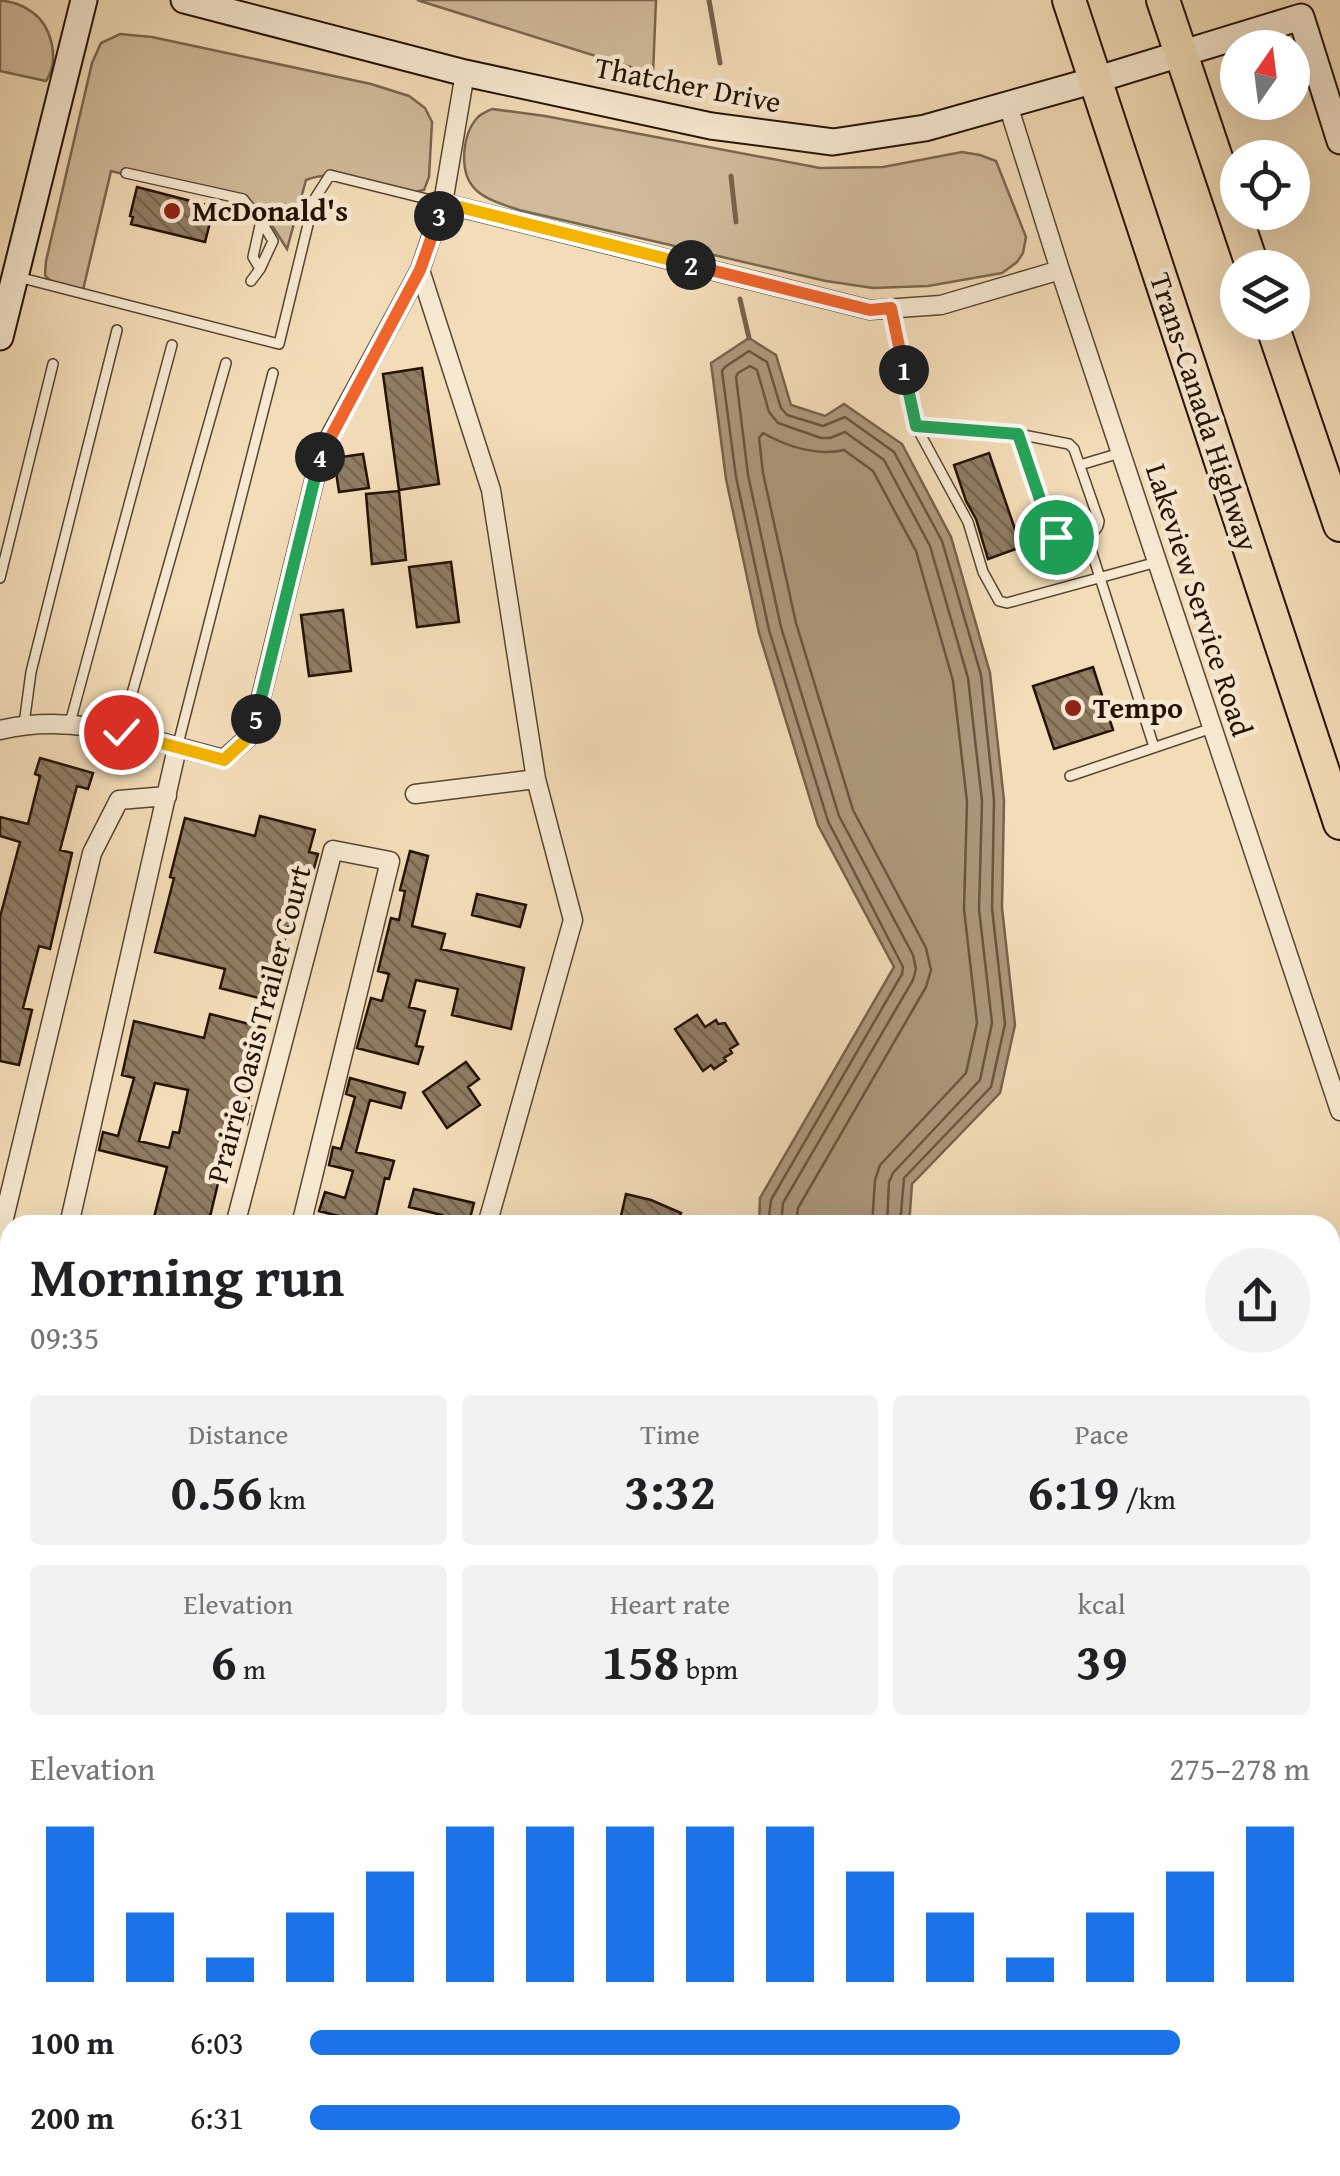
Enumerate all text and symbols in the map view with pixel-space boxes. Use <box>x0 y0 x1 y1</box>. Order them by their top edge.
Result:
north arrow <box>1220 30 1310 120</box>
map controls <box>1220 30 1310 340</box>
street label: Thatcher Drive <box>591 44 785 124</box>
button: locate <box>1220 140 1310 230</box>
place label: McDonald's <box>192 188 348 232</box>
pin: 3 <box>414 191 464 241</box>
text: 3 <box>432 195 446 236</box>
marker: McDonald's <box>161 200 183 222</box>
pin: 2 <box>666 240 716 290</box>
text: 2 <box>684 244 698 285</box>
button: layers <box>1220 250 1310 340</box>
street label: Trans-Canada Highway <box>1139 267 1271 557</box>
pin: 1 <box>879 345 929 395</box>
text: 1 <box>897 349 911 390</box>
pin: 4 <box>295 432 345 482</box>
text: 4 <box>313 436 327 477</box>
street label: Lakeview Service Road <box>1135 458 1265 742</box>
pin <box>1014 495 1099 580</box>
icon: arrive <box>1029 510 1084 565</box>
place label: Tempo <box>1093 685 1183 729</box>
pin <box>79 690 164 775</box>
pin: 5 <box>231 694 281 744</box>
marker: Tempo <box>1062 697 1084 719</box>
text: 5 <box>249 698 263 739</box>
icon: check <box>94 705 149 760</box>
street label: Prairie Oasis Trailer Court <box>194 860 322 1187</box>
text: Morning run <box>30 1236 344 1316</box>
button: share <box>1205 1248 1310 1353</box>
text: 09:35 <box>30 1314 99 1361</box>
text: Distance <box>188 1413 289 1454</box>
text: Time <box>640 1413 700 1454</box>
text: Pace <box>1075 1413 1129 1454</box>
text: 0.56 <box>171 1454 263 1527</box>
text: 3:32 <box>624 1454 716 1527</box>
text: 6:19 <box>1027 1454 1119 1527</box>
text: km <box>263 1478 306 1519</box>
text: /km <box>1119 1478 1176 1519</box>
text: Elevation <box>184 1583 293 1624</box>
text: Heart rate <box>610 1583 730 1624</box>
text: kcal <box>1078 1583 1126 1624</box>
text: 6 <box>211 1624 237 1697</box>
text: 158 <box>602 1624 680 1697</box>
text: 39 <box>1076 1624 1128 1697</box>
text: m <box>237 1648 266 1689</box>
text: bpm <box>680 1648 738 1689</box>
text: Elevation <box>30 1745 155 1792</box>
text: 275–278 m <box>1169 1745 1310 1792</box>
text: 100 m <box>30 2019 114 2066</box>
text: 6:03 <box>190 2019 244 2066</box>
text: 200 m <box>30 2094 114 2141</box>
text: 6:31 <box>190 2094 244 2141</box>

